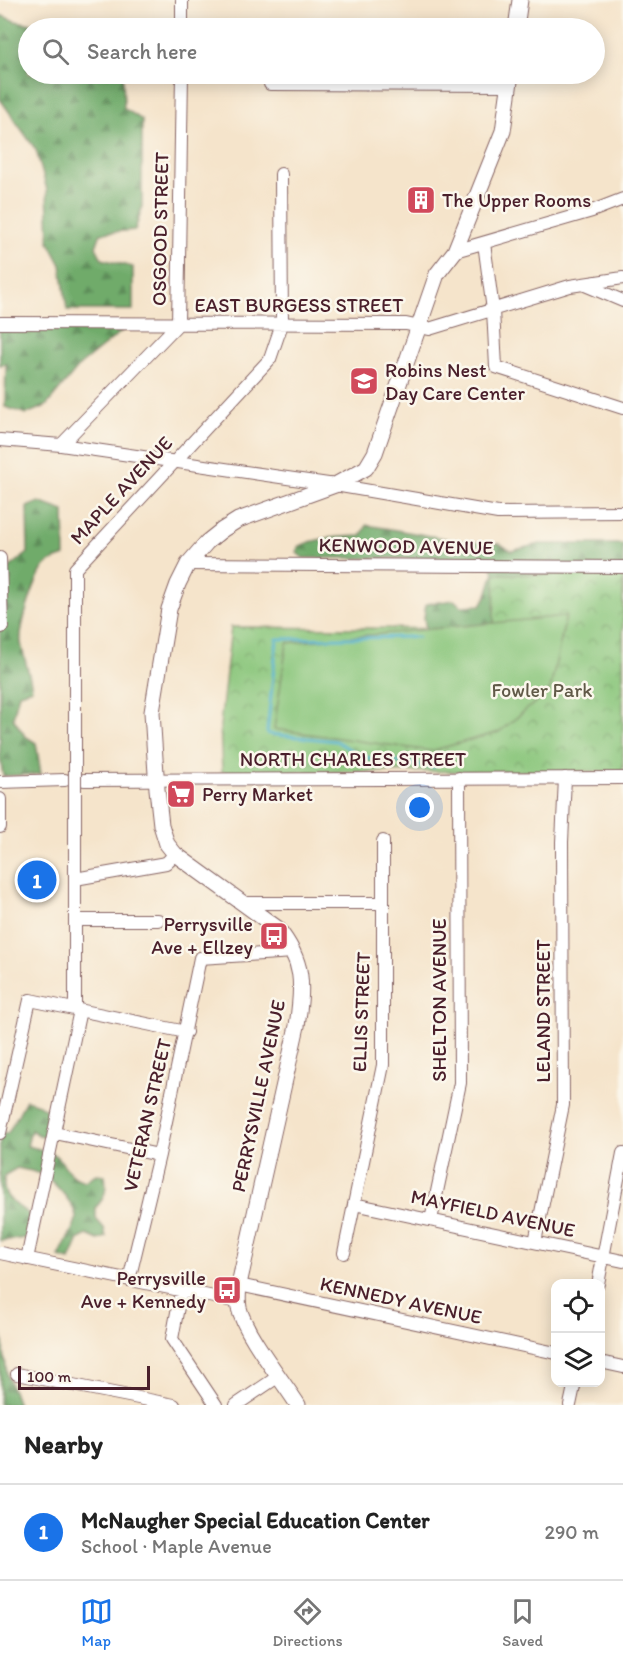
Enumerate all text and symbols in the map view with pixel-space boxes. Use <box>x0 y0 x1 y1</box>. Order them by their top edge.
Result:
search box <box>18 18 605 84</box>
icon: search <box>39 35 72 68</box>
text: Search here <box>87 38 197 65</box>
street label: OSGOOD STREET <box>147 152 173 306</box>
building icon: The Upper Rooms <box>405 184 437 216</box>
place label: The Upper Rooms <box>442 188 591 212</box>
street label: EAST BURGESS STREET <box>194 293 404 317</box>
place label: Robins Nest Day Care Center <box>385 358 525 405</box>
school or university icon: Robins Nest Day Care Center <box>348 365 380 397</box>
street label: MAPLE AVENUE <box>65 431 177 549</box>
street label: KENWOOD AVENUE <box>318 532 494 560</box>
park label: Fowler Park <box>491 678 593 702</box>
street label: NORTH CHARLES STREET <box>240 747 466 771</box>
supermarket icon: Perry Market <box>165 778 197 810</box>
place label: Perry Market <box>202 782 313 806</box>
your location <box>405 793 434 822</box>
pin: 1 <box>18 858 57 902</box>
place label: Perrysville Ave + Ellzey <box>151 912 254 959</box>
street label: SHELTON AVENUE <box>427 918 451 1082</box>
bus stop icon: Perrysville Ave + Ellzey <box>258 920 290 952</box>
street label: LELAND STREET <box>531 939 555 1083</box>
street label: ELLIS STREET <box>347 951 375 1073</box>
street label: PERRYSVILLE AVENUE <box>226 998 290 1194</box>
street label: VETERAN STREET <box>118 1036 176 1194</box>
street label: MAYFIELD AVENUE <box>409 1184 577 1242</box>
place label: Perrysville Ave + Kennedy <box>81 1266 207 1313</box>
street label: KENNEDY AVENUE <box>318 1271 484 1329</box>
bus stop icon: Perrysville Ave + Kennedy <box>211 1274 243 1306</box>
map controls <box>551 1279 605 1387</box>
button: locate <box>551 1279 605 1333</box>
button: layers <box>551 1333 605 1387</box>
scale bar <box>18 1363 150 1390</box>
text: 100 m <box>27 1367 71 1386</box>
text: Nearby <box>24 1428 103 1460</box>
text: McNaugher Special Education Center <box>81 1507 430 1534</box>
text: 1 <box>39 1520 48 1544</box>
text: 290 m <box>544 1520 599 1544</box>
text: School · Maple Avenue <box>81 1534 272 1558</box>
tab: Map <box>80 1595 113 1650</box>
tab: Directions <box>272 1595 343 1650</box>
tab: Saved <box>502 1595 543 1650</box>

